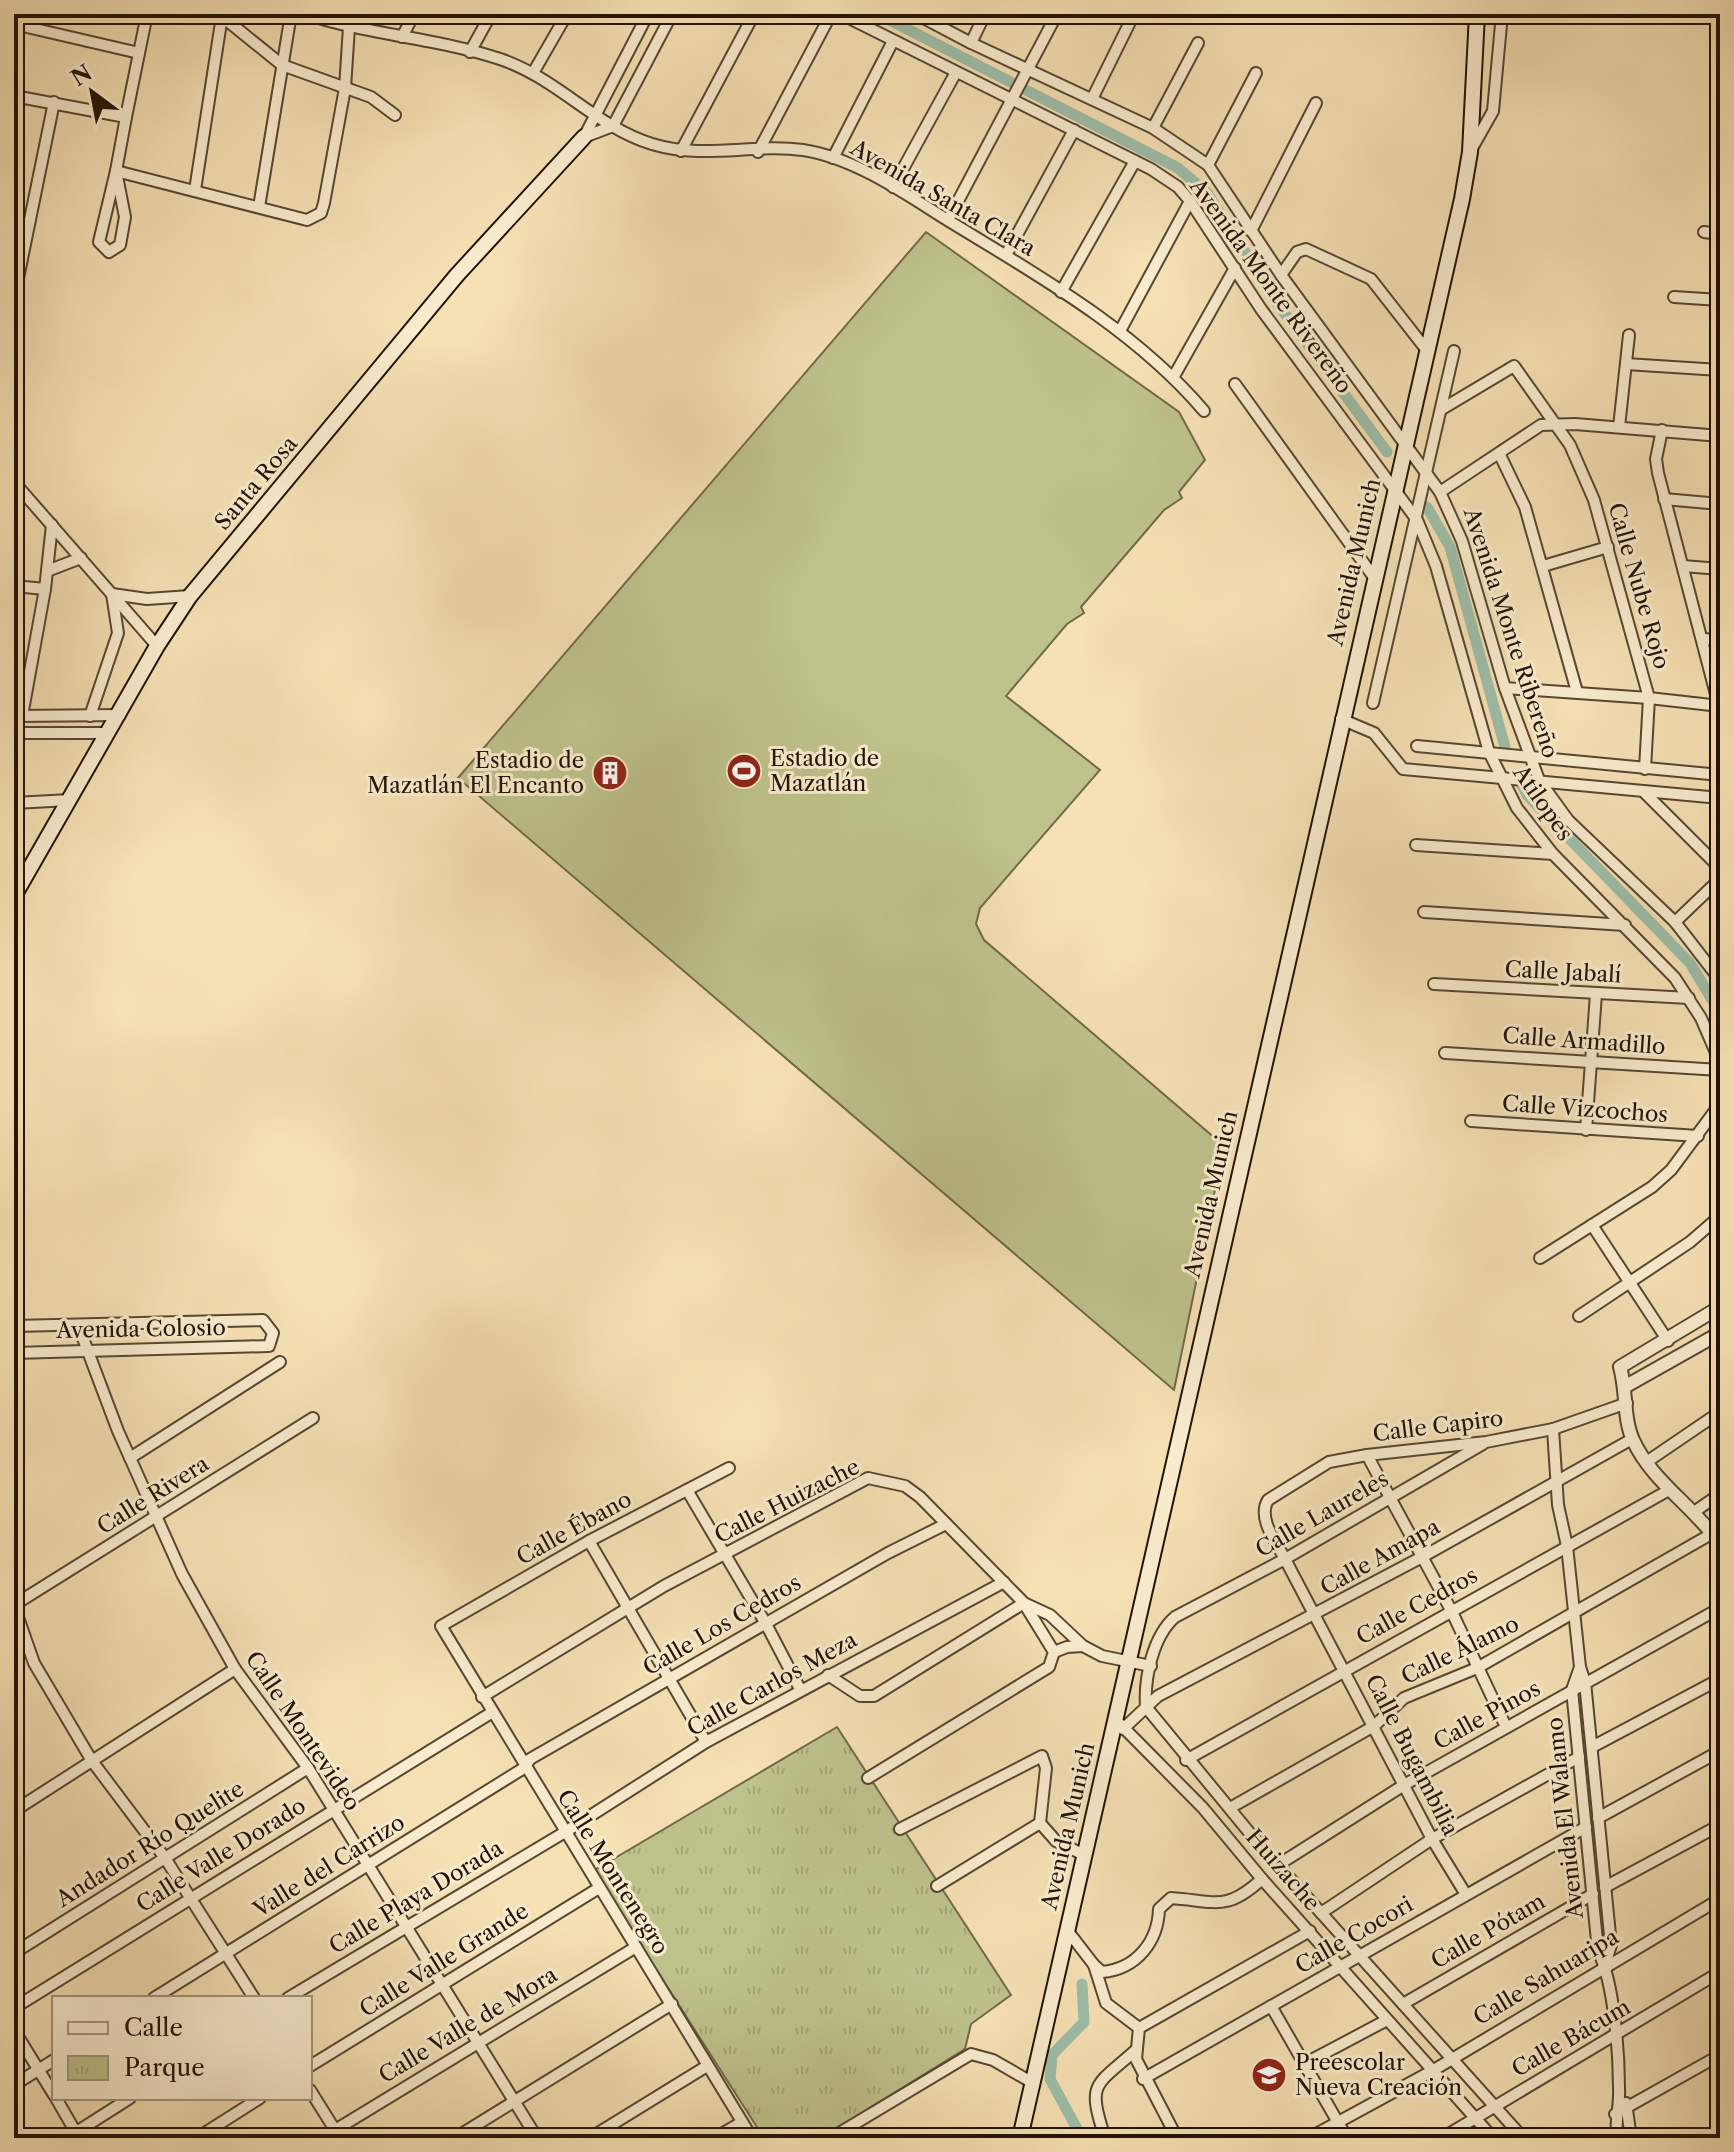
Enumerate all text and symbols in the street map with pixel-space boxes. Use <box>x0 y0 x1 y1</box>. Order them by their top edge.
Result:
north arrow <box>52 52 132 132</box>
text: N <box>66 59 97 92</box>
street label: Avenida Santa Clara <box>845 134 1041 262</box>
street label: Avenida Monte Rivereño <box>1183 172 1358 399</box>
street label: Santa Rosa <box>209 430 303 535</box>
street label: Avenida Munich <box>1321 476 1386 649</box>
street label: Calle Nube Rojo <box>1602 500 1676 672</box>
street label: Avenida Monte Ribereño <box>1457 504 1564 761</box>
place label: Estadio de Mazatlán <box>770 745 879 797</box>
place label: Estadio de Mazatlán El Encanto <box>367 747 584 799</box>
sports icon: Estadio de Mazatlán <box>725 752 763 790</box>
building icon: Estadio de Mazatlán El Encanto <box>591 754 629 792</box>
street label: Atilopes <box>1507 759 1579 846</box>
street label: Calle Jabalí <box>1504 955 1622 989</box>
street label: Calle Armadillo <box>1502 1022 1666 1060</box>
street label: Calle Vizcochos <box>1501 1090 1669 1128</box>
street label: Avenida Munich <box>1178 1108 1243 1281</box>
street label: Avenida Colosio <box>55 1314 226 1344</box>
street label: Calle Capiro <box>1371 1405 1505 1447</box>
street label: Calle Rivera <box>92 1450 214 1540</box>
street label: Calle Huizache <box>710 1453 864 1549</box>
street label: Calle Laureles <box>1251 1465 1393 1563</box>
street label: Calle Ébano <box>511 1484 636 1571</box>
street label: Calle Amapa <box>1316 1513 1445 1601</box>
street label: Calle Cedros <box>1352 1562 1482 1650</box>
street label: Calle Los Cedros <box>638 1569 806 1681</box>
street label: Calle Álamo <box>1396 1609 1523 1690</box>
street label: Calle Carlos Meza <box>682 1626 862 1742</box>
street label: Calle Montevideo <box>240 1646 366 1816</box>
street label: Calle Bugambilia <box>1360 1670 1464 1840</box>
street label: Calle Pinos <box>1429 1675 1545 1755</box>
street label: Avenida El Walamo <box>1541 1716 1589 1921</box>
street label: Avenida Munich <box>1035 1740 1100 1913</box>
street label: Andador Río Quelite <box>50 1775 249 1913</box>
street label: Calle Montenegro <box>551 1785 675 1959</box>
street label: Calle Valle Dorado <box>131 1792 311 1918</box>
street label: Valle del Carrizo <box>247 1809 410 1924</box>
street label: Huizache <box>1240 1824 1326 1916</box>
street label: Calle Playa Dorada <box>324 1834 508 1960</box>
street label: Calle Pótam <box>1426 1887 1550 1974</box>
street label: Calle Cocori <box>1290 1890 1418 1980</box>
street label: Calle Valle Grande <box>355 1897 533 2023</box>
street label: Calle Sahuaripa <box>1469 1923 1624 2031</box>
street label: Calle Valle de Mora <box>374 1961 562 2089</box>
street label: Calle Bácum <box>1507 1993 1636 2083</box>
legend <box>52 1996 312 2100</box>
text: Calle <box>124 2013 183 2042</box>
place label: Preescolar Nueva Creación <box>1295 2049 1462 2101</box>
text: Parque <box>124 2053 205 2082</box>
school or university icon: Preescolar Nueva Creación <box>1250 2056 1288 2094</box>

